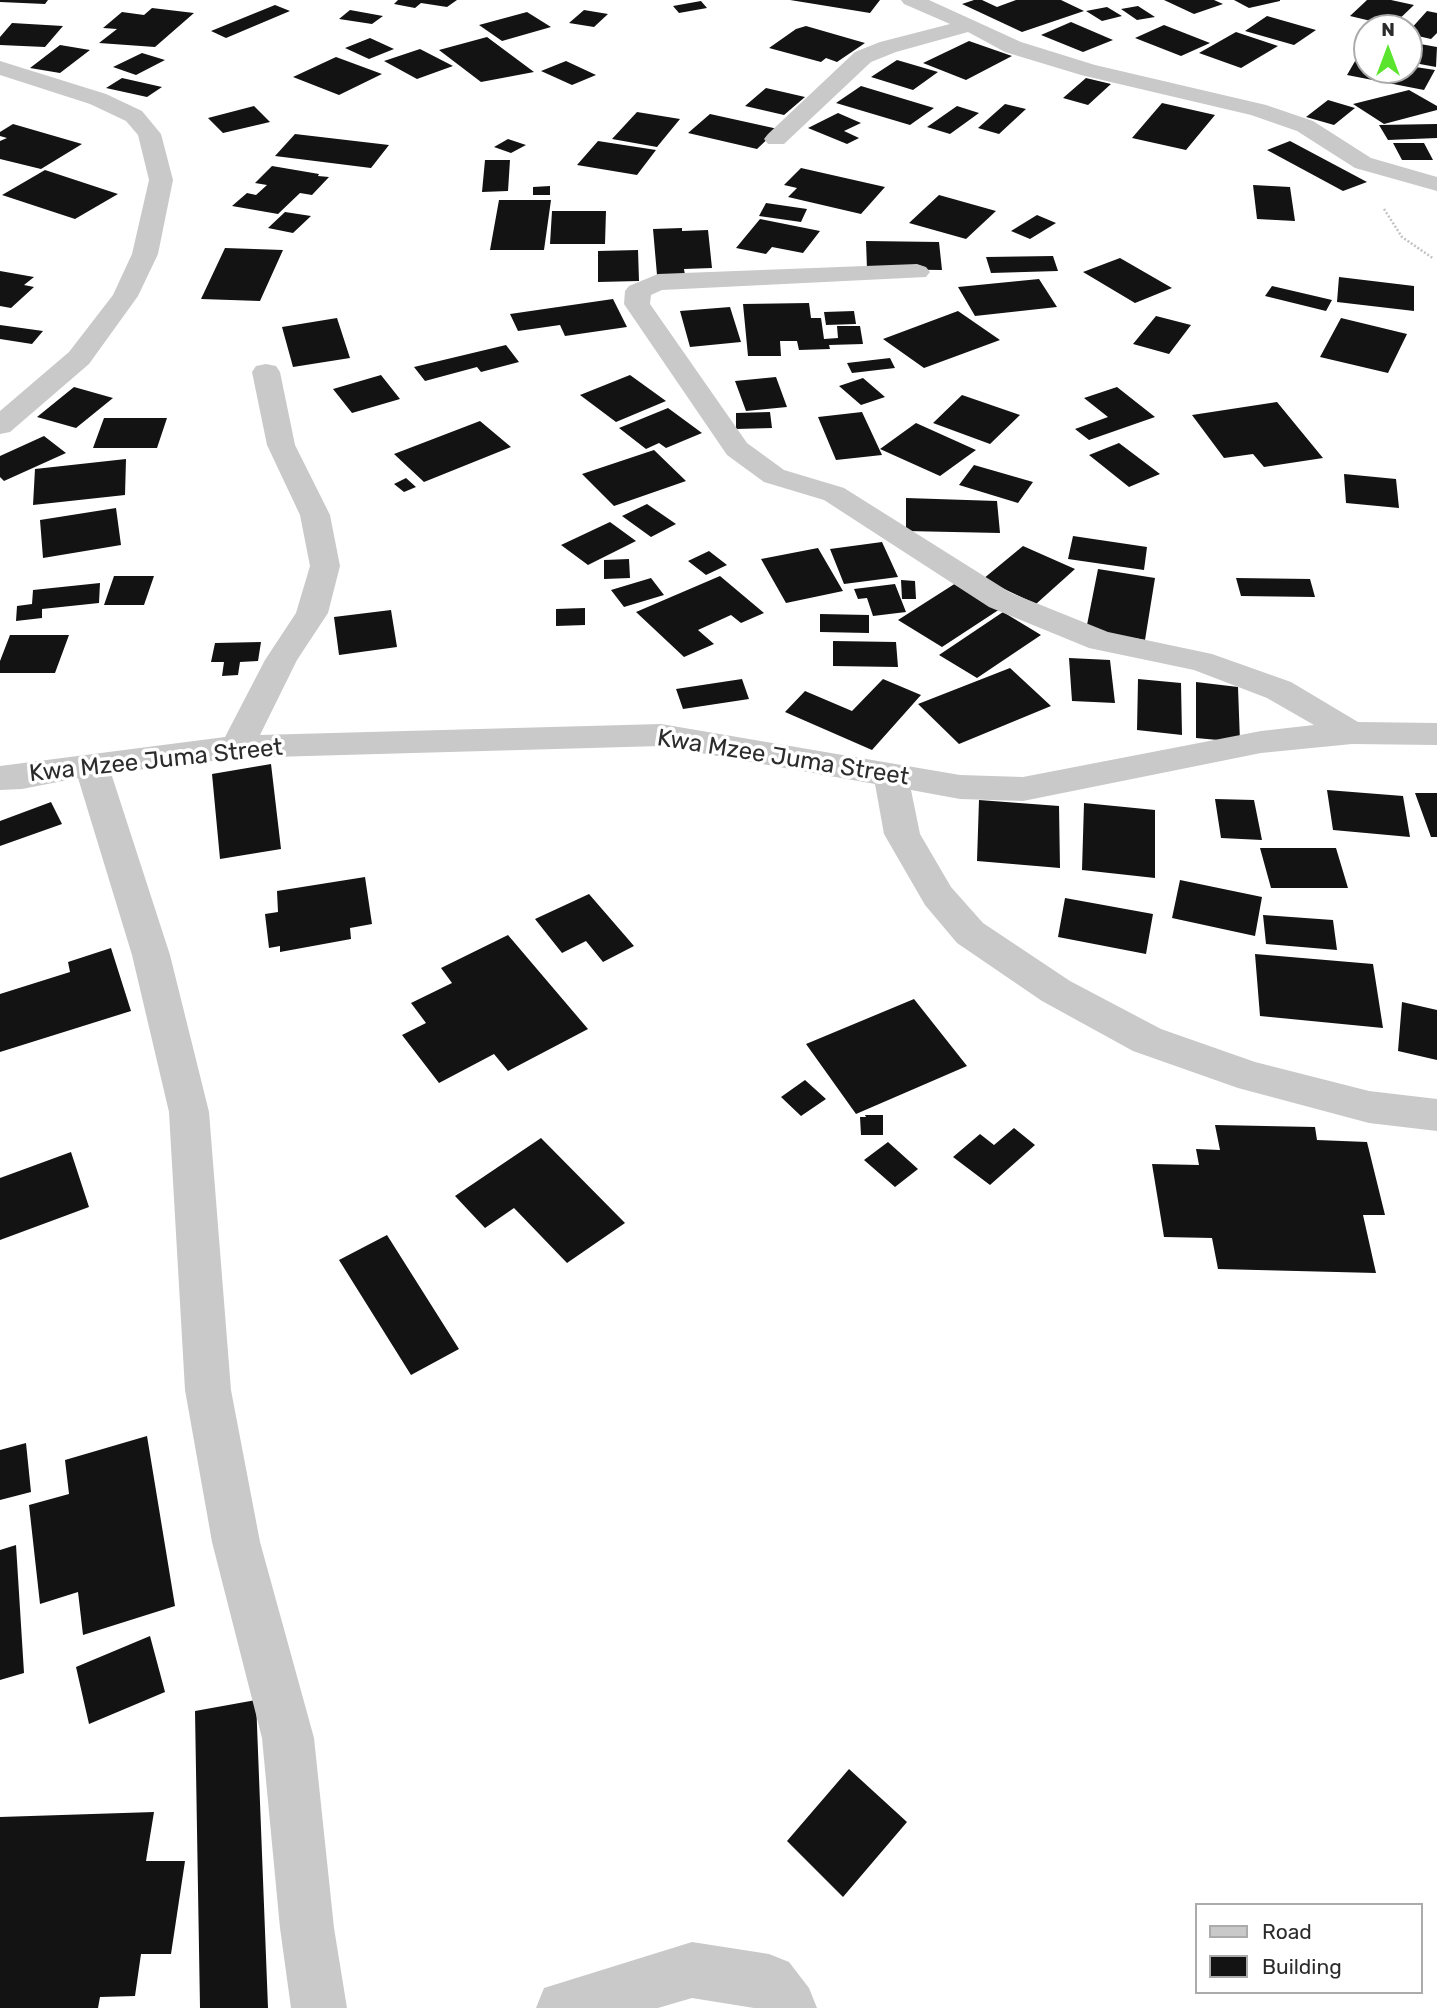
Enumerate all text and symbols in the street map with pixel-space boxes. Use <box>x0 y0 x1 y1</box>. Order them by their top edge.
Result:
north arrow <box>1353 14 1423 84</box>
text: N <box>1381 18 1395 41</box>
street label: Kwa Mzee Juma Street <box>655 724 911 792</box>
street label: Kwa Mzee Juma Street <box>28 733 284 789</box>
legend <box>1196 1903 1423 1994</box>
text: Road <box>1262 1919 1312 1944</box>
text: Building <box>1262 1954 1342 1979</box>

